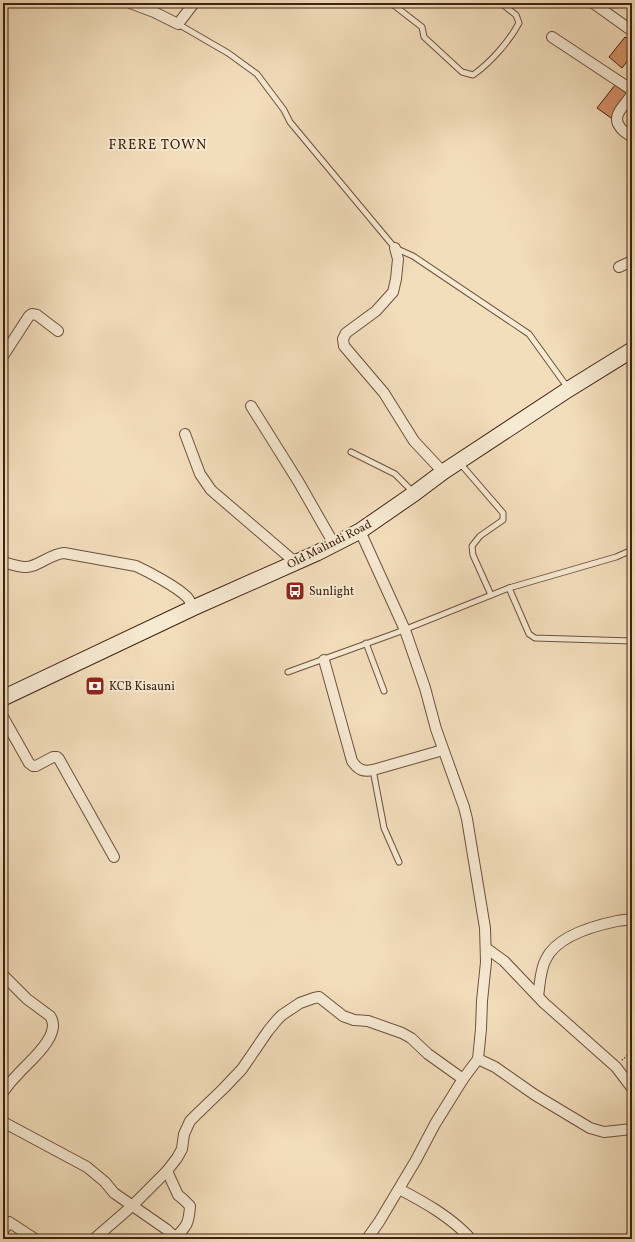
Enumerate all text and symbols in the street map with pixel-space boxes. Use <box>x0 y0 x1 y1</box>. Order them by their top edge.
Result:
district label: FRERE TOWN <box>109 136 207 155</box>
street label: Old Malindi Road <box>284 517 375 573</box>
bus stop icon: Sunlight <box>284 580 306 602</box>
place label: Sunlight <box>309 584 354 600</box>
bank icon: KCB Kisauni <box>84 675 106 697</box>
place label: KCB Kisauni <box>109 679 175 695</box>

